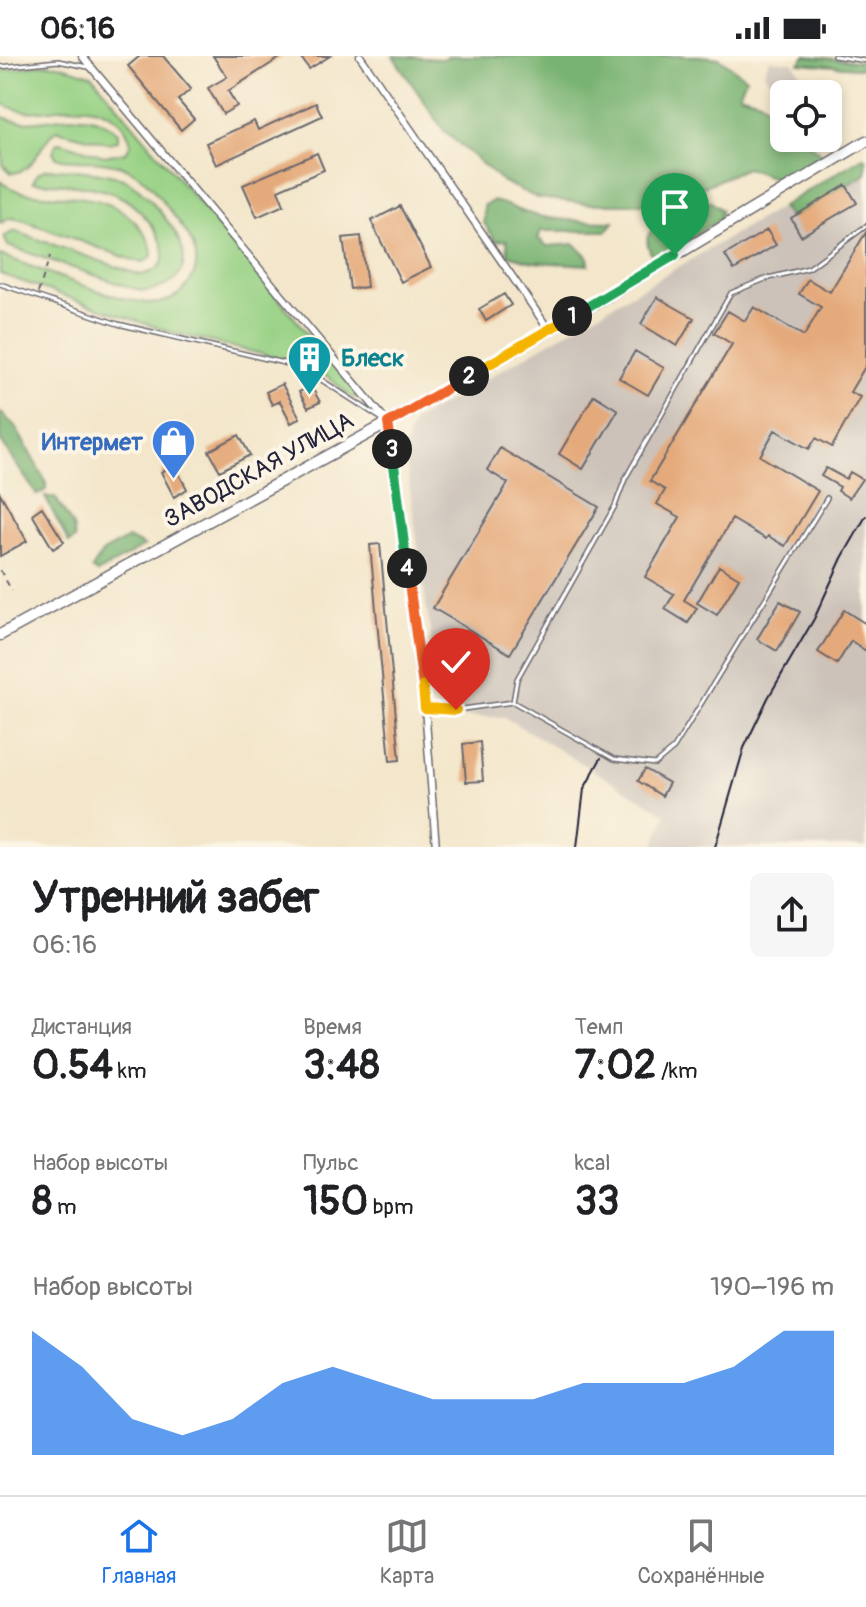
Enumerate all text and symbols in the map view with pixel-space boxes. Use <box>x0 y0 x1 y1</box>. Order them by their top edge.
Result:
text: 06:16 <box>40 10 115 47</box>
map controls <box>770 80 842 152</box>
button: locate <box>770 80 842 152</box>
pin <box>641 173 709 255</box>
icon: arrive <box>653 185 697 229</box>
pin: 1 <box>552 296 592 336</box>
text: 1 <box>568 302 576 330</box>
building icon: Блеск <box>286 334 334 397</box>
place label: Блеск <box>341 344 404 373</box>
pin: 2 <box>449 356 489 396</box>
text: 2 <box>463 362 475 390</box>
street label: ЗАВОДСКАЯ УЛИЦА <box>159 406 359 534</box>
shop icon: Интермет <box>150 418 198 481</box>
place label: Интермет <box>42 428 144 457</box>
pin: 3 <box>372 429 412 469</box>
text: 3 <box>386 435 398 463</box>
pin: 4 <box>387 548 427 588</box>
text: 4 <box>401 554 413 582</box>
pin <box>422 628 490 710</box>
icon: check <box>434 640 478 684</box>
text: Утренний забег <box>32 871 319 926</box>
button: share <box>750 873 834 957</box>
text: 06:16 <box>32 929 97 961</box>
text: Дистанция <box>32 1013 132 1041</box>
text: Время <box>303 1013 362 1041</box>
text: Темп <box>575 1013 623 1041</box>
text: 0.54 <box>32 1041 113 1090</box>
text: 3:48 <box>303 1041 380 1090</box>
text: 7:02 <box>575 1041 656 1090</box>
text: km <box>113 1057 146 1085</box>
text: /km <box>656 1057 698 1085</box>
text: Набор высоты <box>32 1149 168 1177</box>
text: Пульс <box>303 1149 359 1177</box>
text: kcal <box>575 1149 610 1177</box>
text: 8 <box>32 1177 52 1226</box>
text: 150 <box>303 1177 368 1226</box>
text: 33 <box>575 1177 619 1226</box>
text: m <box>52 1193 76 1221</box>
text: bpm <box>368 1193 413 1221</box>
text: Набор высоты <box>32 1271 193 1303</box>
text: 190–196 m <box>710 1271 834 1303</box>
tab: Главная <box>102 1514 176 1590</box>
tab: Карта <box>380 1514 434 1590</box>
tab: Сохранённые <box>638 1514 764 1590</box>

